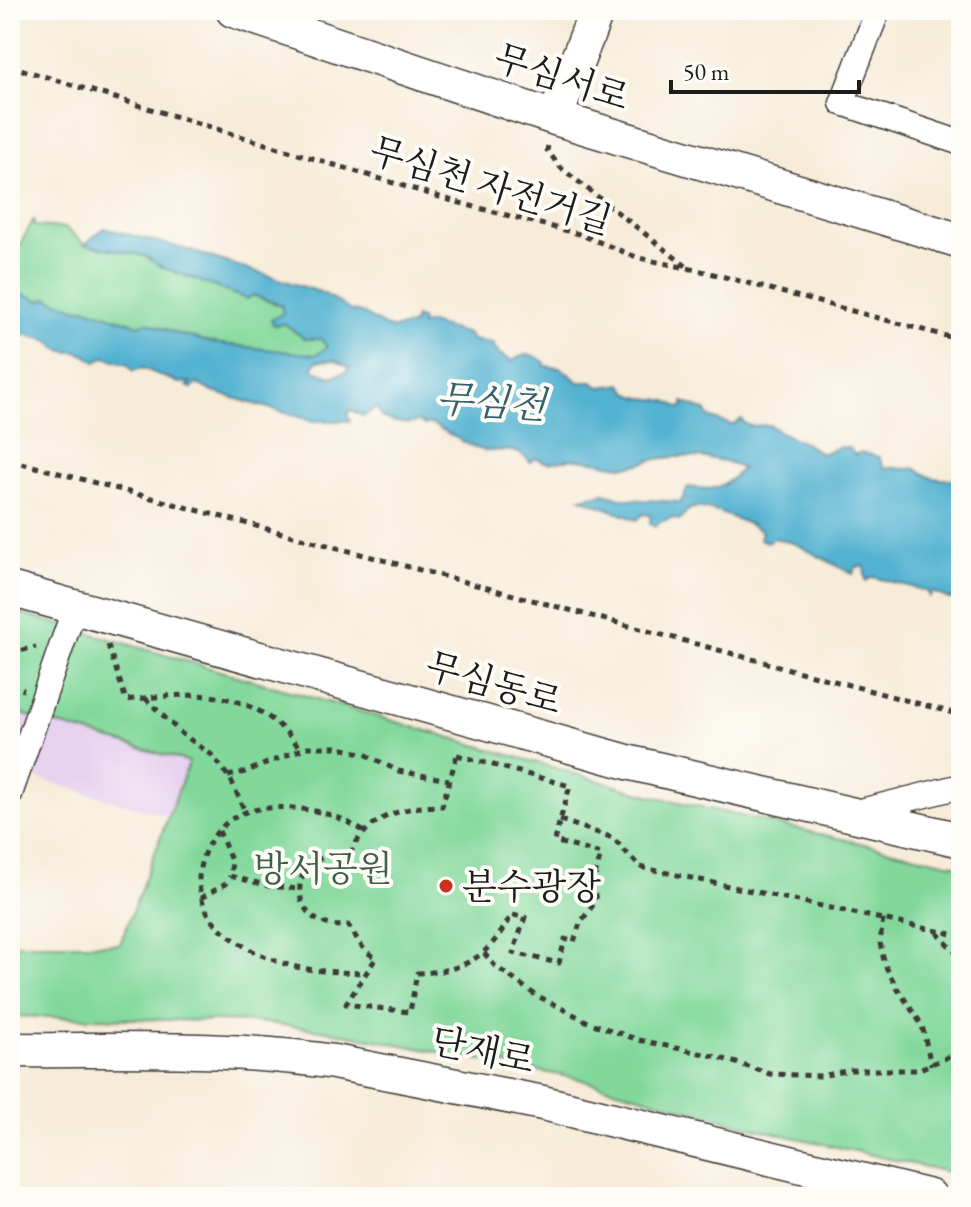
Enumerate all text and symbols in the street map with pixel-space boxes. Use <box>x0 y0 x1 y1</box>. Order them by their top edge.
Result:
street label: 무심서로 <box>488 34 635 121</box>
scale bar <box>671 44 859 94</box>
text: 50 m <box>683 56 730 87</box>
street label: 무심천 자전거길 <box>364 126 618 245</box>
water label: 무심천 <box>434 373 550 430</box>
street label: 무심동로 <box>421 642 567 725</box>
park label: 방서공원 <box>253 845 393 892</box>
place label: 분수광장 <box>462 863 601 910</box>
marker: 분수광장 <box>437 877 455 895</box>
street label: 단재로 <box>427 1017 539 1084</box>

